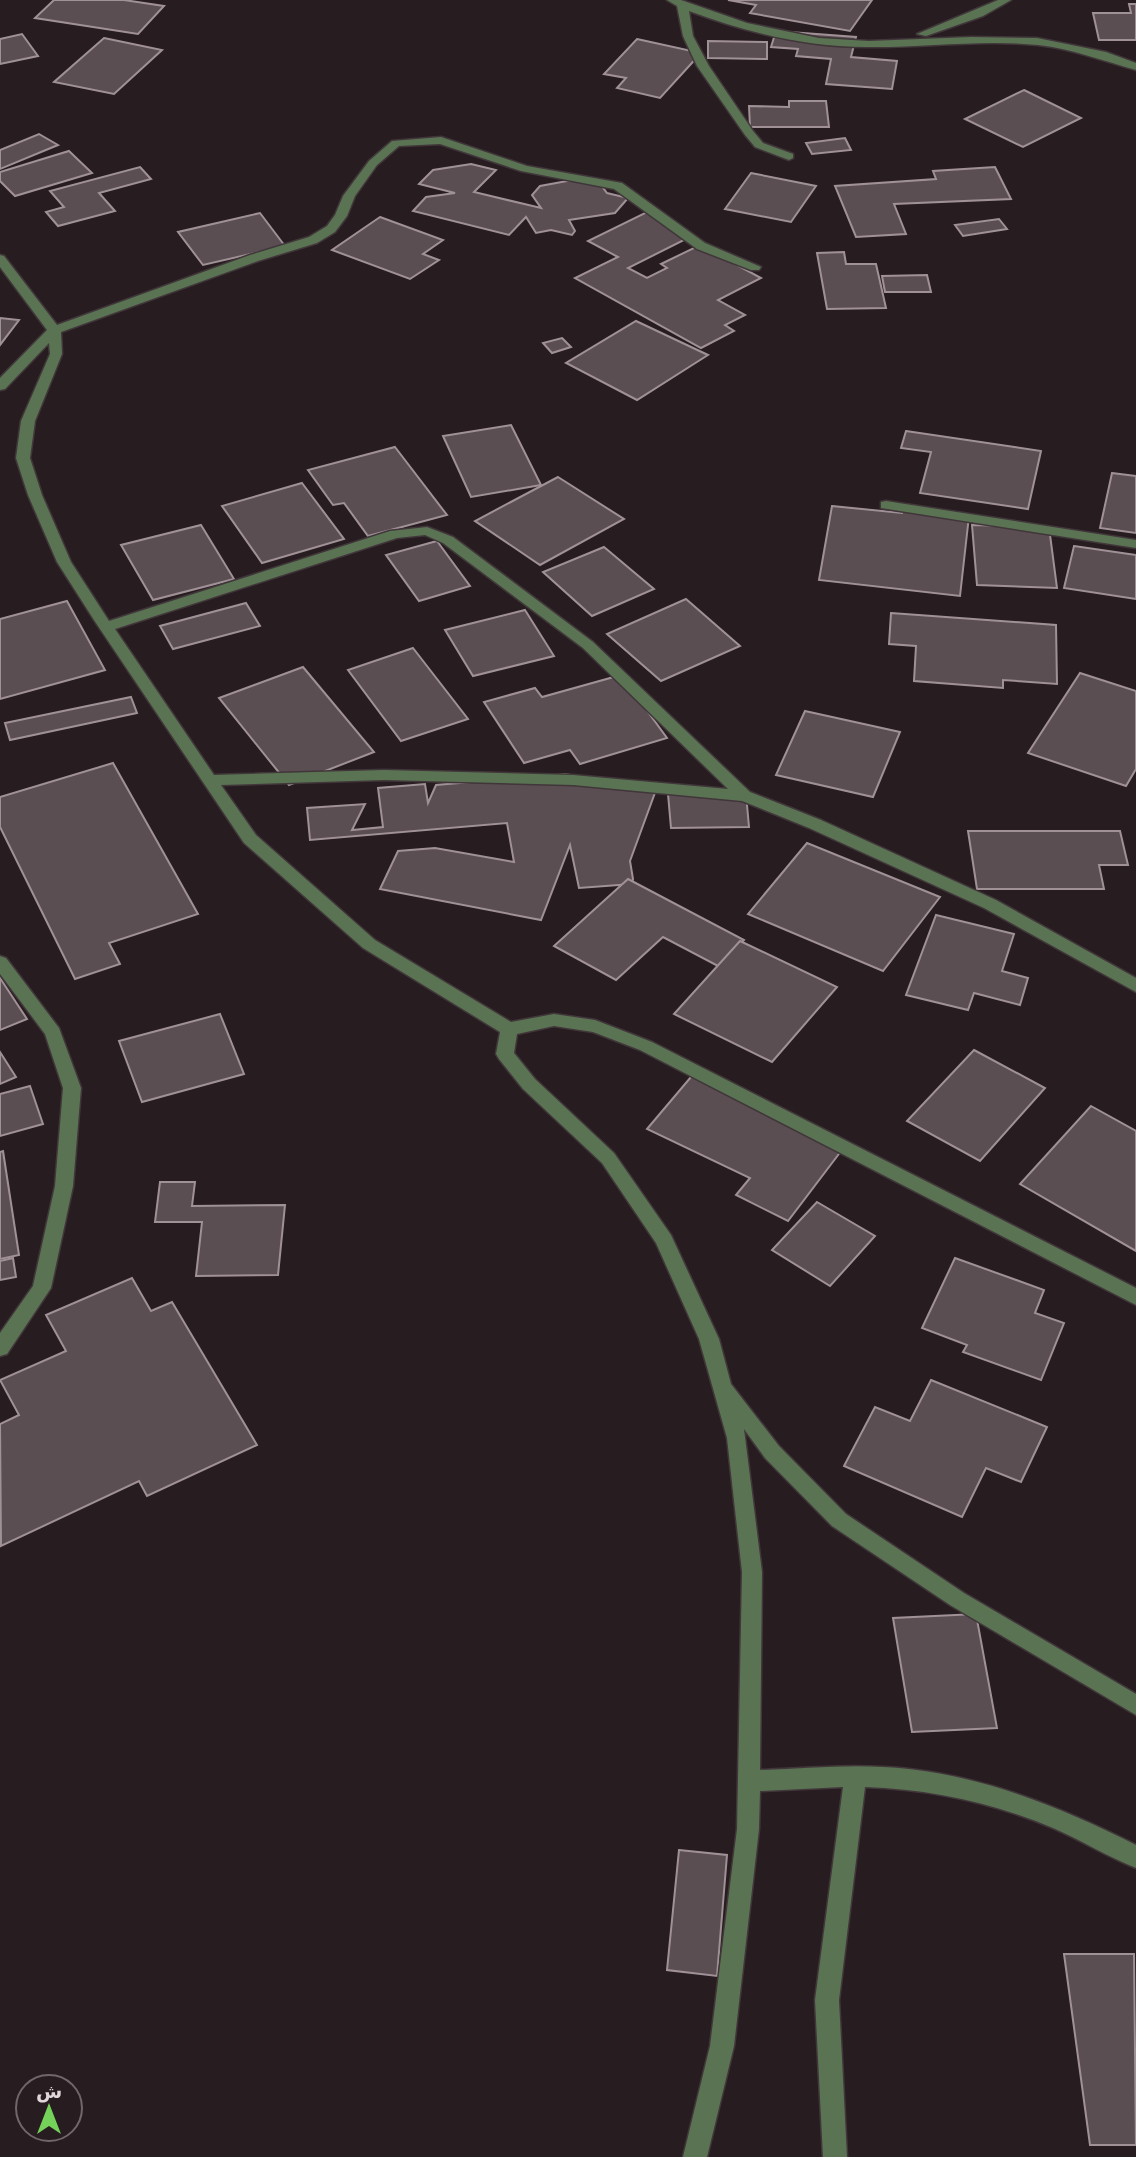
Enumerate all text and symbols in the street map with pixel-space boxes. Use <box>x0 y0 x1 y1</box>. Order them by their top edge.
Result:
north arrow <box>14 2073 84 2143</box>
text: ش <box>36 2080 62 2103</box>

